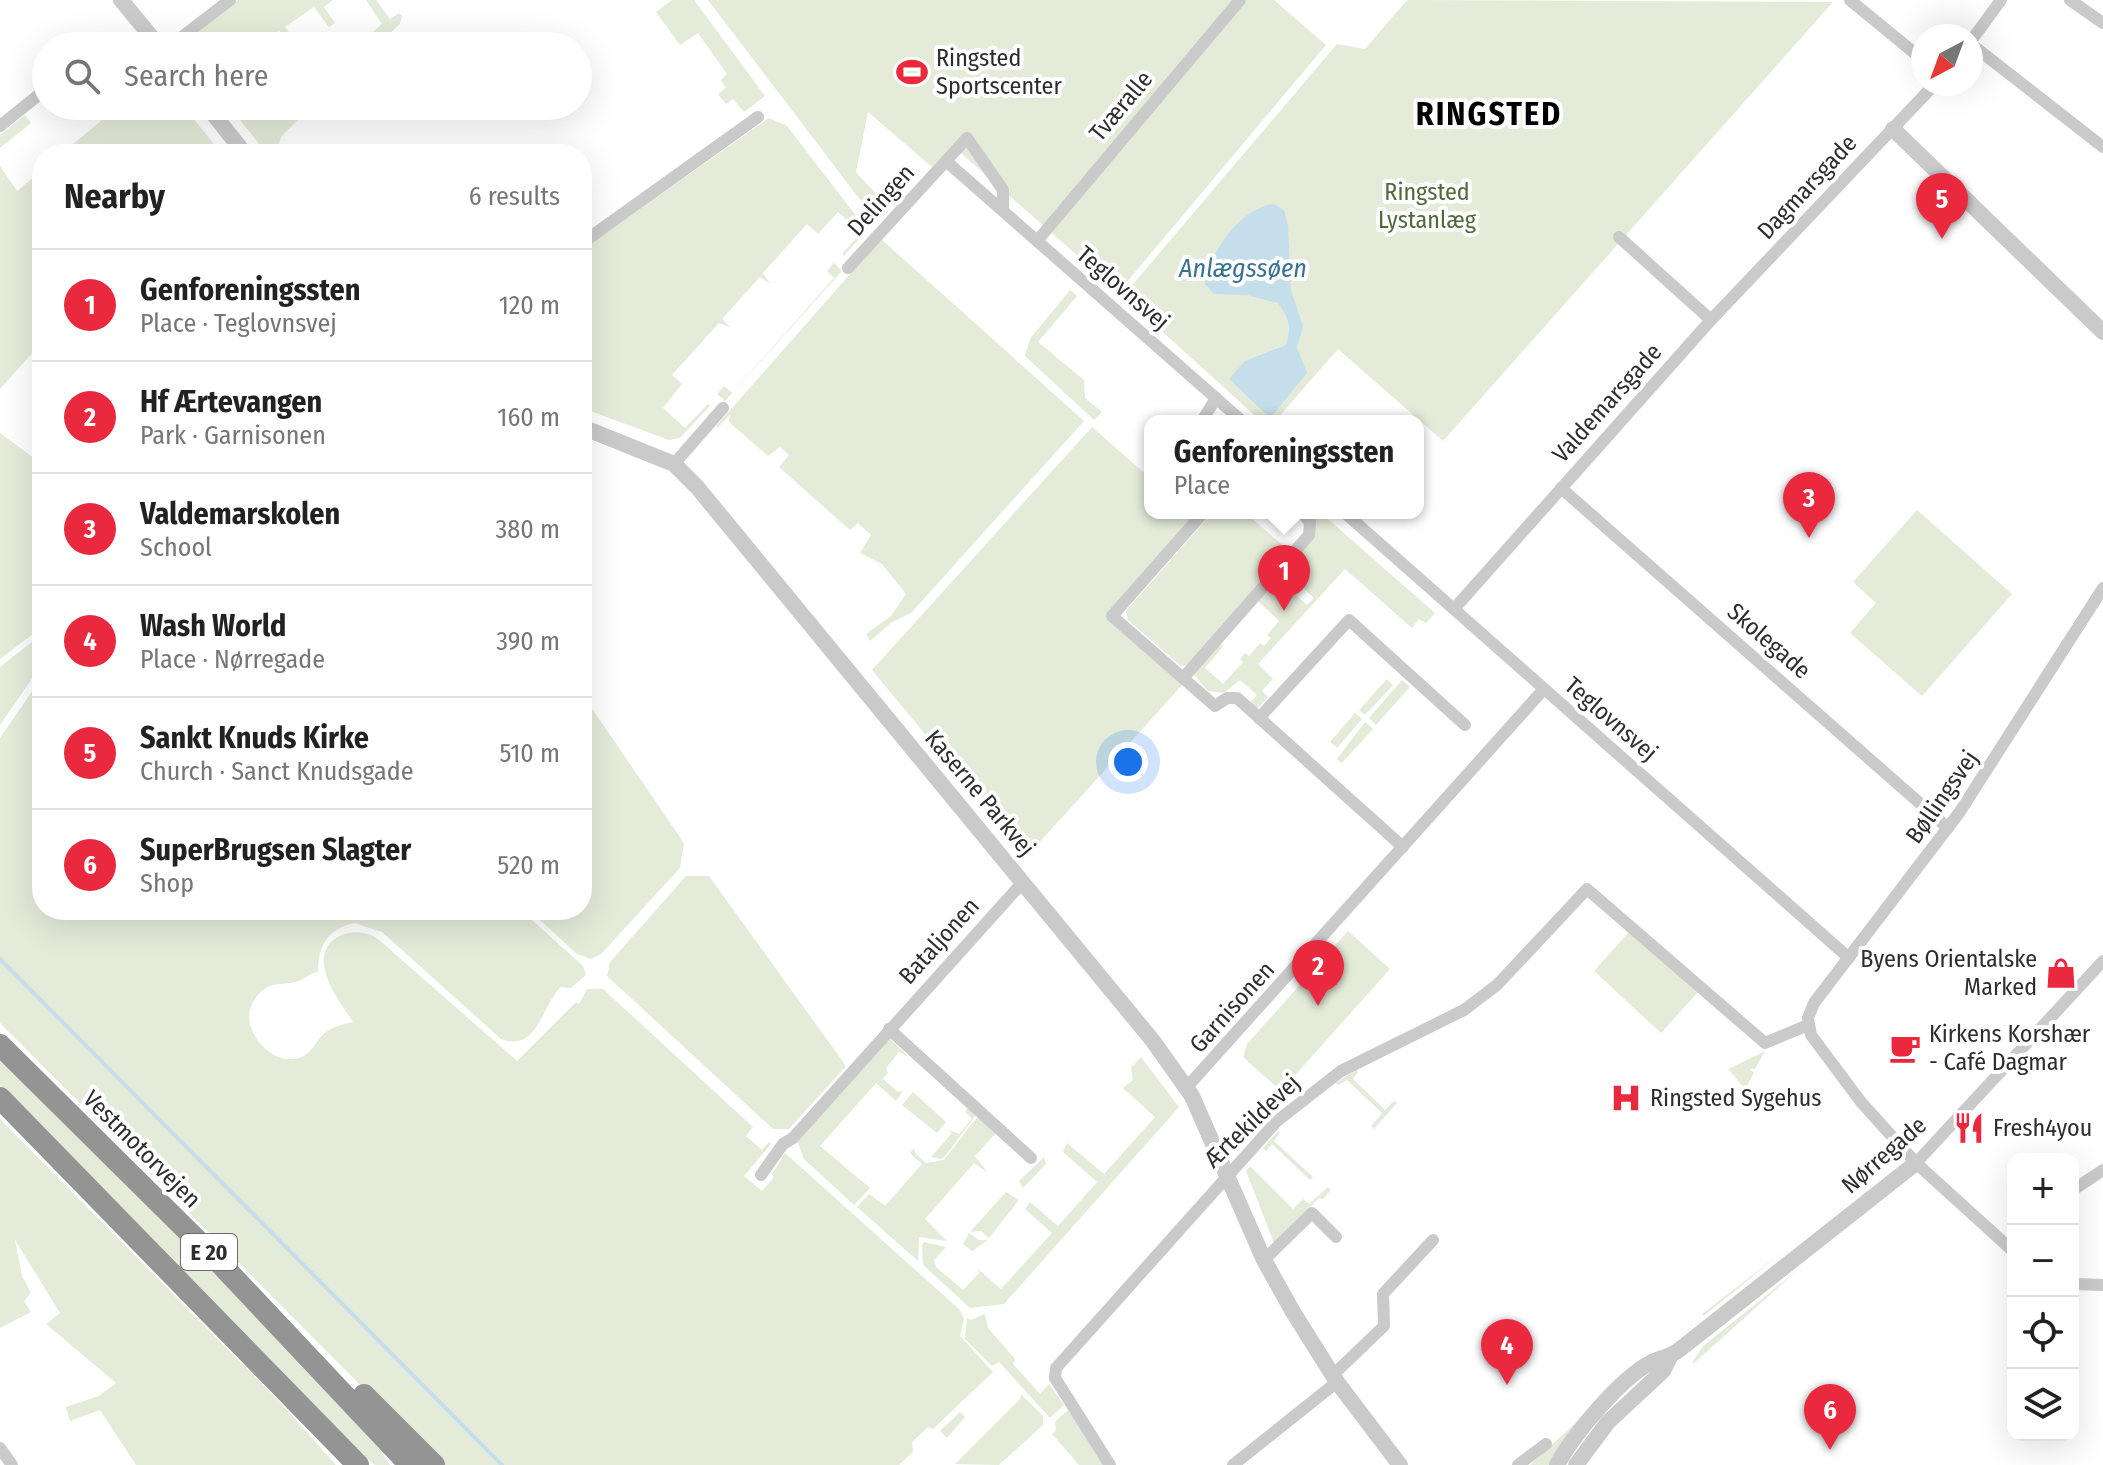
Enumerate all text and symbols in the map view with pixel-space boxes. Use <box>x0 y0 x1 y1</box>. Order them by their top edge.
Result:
north arrow <box>1911 24 1983 96</box>
search box <box>32 32 592 120</box>
place label: Ringsted Sportscenter <box>936 44 1062 100</box>
icon: search <box>60 54 104 98</box>
sports icon: Ringsted Sportscenter <box>895 55 929 89</box>
text: Search here <box>124 58 269 94</box>
street label: Tværalle <box>1084 65 1158 147</box>
district label: RINGSTED <box>1416 95 1562 133</box>
street label: Dagmarsgade <box>1752 129 1862 245</box>
street label: Delingen <box>842 159 920 241</box>
pin: 5 <box>1916 173 1968 239</box>
text: Nearby <box>64 176 165 217</box>
park label: Ringsted Lystanlæg <box>1378 178 1477 234</box>
text: 6 results <box>469 181 560 212</box>
street label: Teglovnsvej <box>1071 240 1175 336</box>
water label: Anlægssøen <box>1178 253 1307 284</box>
text: Genforeningssten <box>140 272 360 308</box>
text: 1 <box>85 290 96 321</box>
text: 120 m <box>499 290 560 321</box>
text: Place · Teglovnsvej <box>140 308 337 339</box>
street label: Valdemarsgade <box>1547 338 1667 468</box>
text: Hf Ærtevangen <box>140 384 322 420</box>
text: 2 <box>84 402 96 433</box>
text: 160 m <box>497 402 560 433</box>
popup <box>1144 415 1424 519</box>
text: Park · Garnisonen <box>140 420 326 451</box>
text: Genforeningssten <box>1174 434 1394 470</box>
text: Place <box>1174 470 1230 501</box>
pin: 3 <box>1783 472 1835 538</box>
text: Valdemarskolen <box>140 496 340 532</box>
text: 3 <box>84 514 96 545</box>
text: 380 m <box>496 514 560 545</box>
text: School <box>140 532 212 563</box>
pin: 1 <box>1258 545 1310 611</box>
street label: Skolegade <box>1722 597 1816 685</box>
text: Wash World <box>140 608 286 644</box>
text: 4 <box>83 626 97 657</box>
text: 390 m <box>496 626 560 657</box>
text: Place · Nørregade <box>140 644 325 675</box>
street label: Teglovnsvej <box>1559 671 1663 767</box>
text: Sankt Knuds Kirke <box>140 720 369 756</box>
street label: Kaserne Parkvej <box>919 724 1041 862</box>
text: 5 <box>84 738 96 769</box>
text: 510 m <box>500 738 560 769</box>
your location <box>1108 742 1148 782</box>
street label: Bøllingsvej <box>1900 745 1984 849</box>
text: Church · Sanct Knudsgade <box>140 756 414 787</box>
text: SuperBrugsen Slagter <box>140 832 411 868</box>
text: 6 <box>83 850 97 881</box>
text: 520 m <box>497 850 560 881</box>
text: Shop <box>140 868 194 899</box>
street label: Bataljonen <box>893 892 985 990</box>
pin: 2 <box>1292 940 1344 1006</box>
place label: Byens Orientalske Marked <box>1860 945 2037 1001</box>
street label: Garnisonen <box>1184 956 1280 1058</box>
shop icon: Byens Orientalske Marked <box>2044 956 2078 990</box>
place label: Kirkens Korshær - Café Dagmar <box>1929 1020 2091 1076</box>
cafe icon: Kirkens Korshær - Café Dagmar <box>1888 1031 1922 1065</box>
street label: Ærtekildevej <box>1198 1069 1305 1174</box>
hospital icon: Ringsted Sygehus <box>1609 1081 1643 1115</box>
place label: Ringsted Sygehus <box>1650 1084 1822 1112</box>
street label: Vestmotorvejen <box>78 1085 206 1213</box>
street label: Nørregade <box>1836 1111 1932 1199</box>
restaurant icon: Fresh4you <box>1952 1111 1986 1145</box>
place label: Fresh4you <box>1993 1114 2092 1142</box>
map controls <box>2007 1153 2079 1441</box>
button: + <box>2007 1153 2079 1225</box>
button: − <box>2007 1225 2079 1297</box>
road number: E 20 <box>181 1234 237 1270</box>
button: locate <box>2007 1297 2079 1369</box>
pin: 4 <box>1481 1319 1533 1385</box>
button: layers <box>2007 1369 2079 1441</box>
pin: 6 <box>1804 1384 1856 1450</box>

